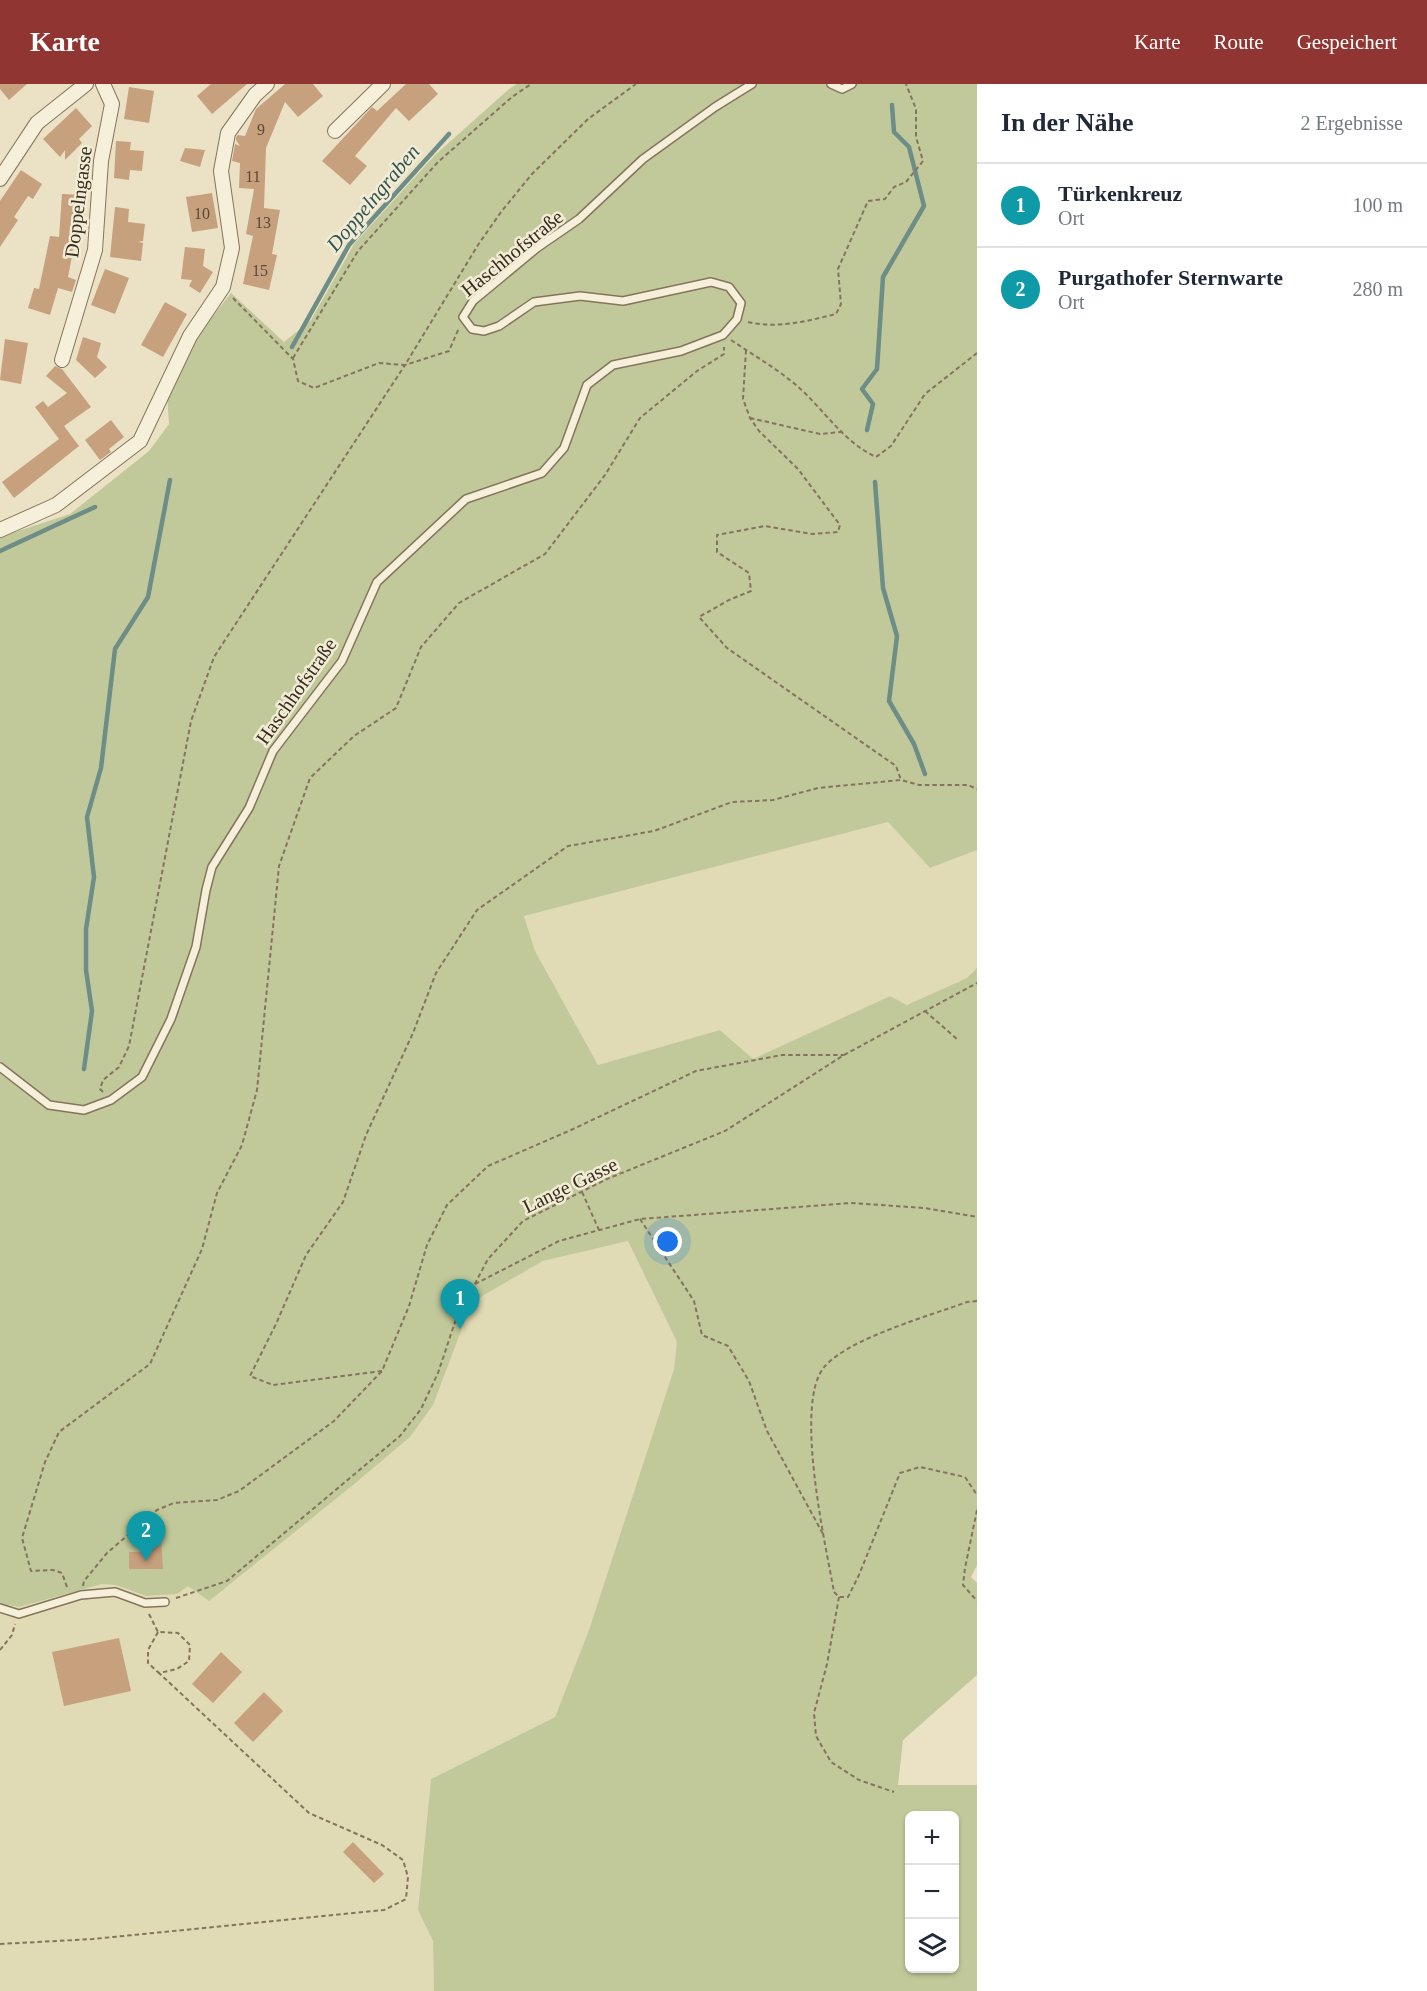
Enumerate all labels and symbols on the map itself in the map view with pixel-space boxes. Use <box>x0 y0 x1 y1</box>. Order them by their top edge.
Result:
house number: 9 <box>257 121 265 138</box>
water label: Doppelngraben <box>321 140 425 257</box>
street label: Doppelngasse <box>60 145 97 259</box>
house number: 11 <box>245 168 261 185</box>
house number: 10 <box>194 205 210 222</box>
street label: Haschhofstraße <box>457 205 567 301</box>
house number: 13 <box>255 214 271 231</box>
house number: 15 <box>252 262 268 279</box>
street label: Haschhofstraße <box>251 634 341 748</box>
street label: Lange Gasse <box>519 1153 622 1218</box>
your location <box>653 1227 682 1256</box>
pin: 1 <box>440 1280 480 1329</box>
pin: 2 <box>126 1512 166 1561</box>

